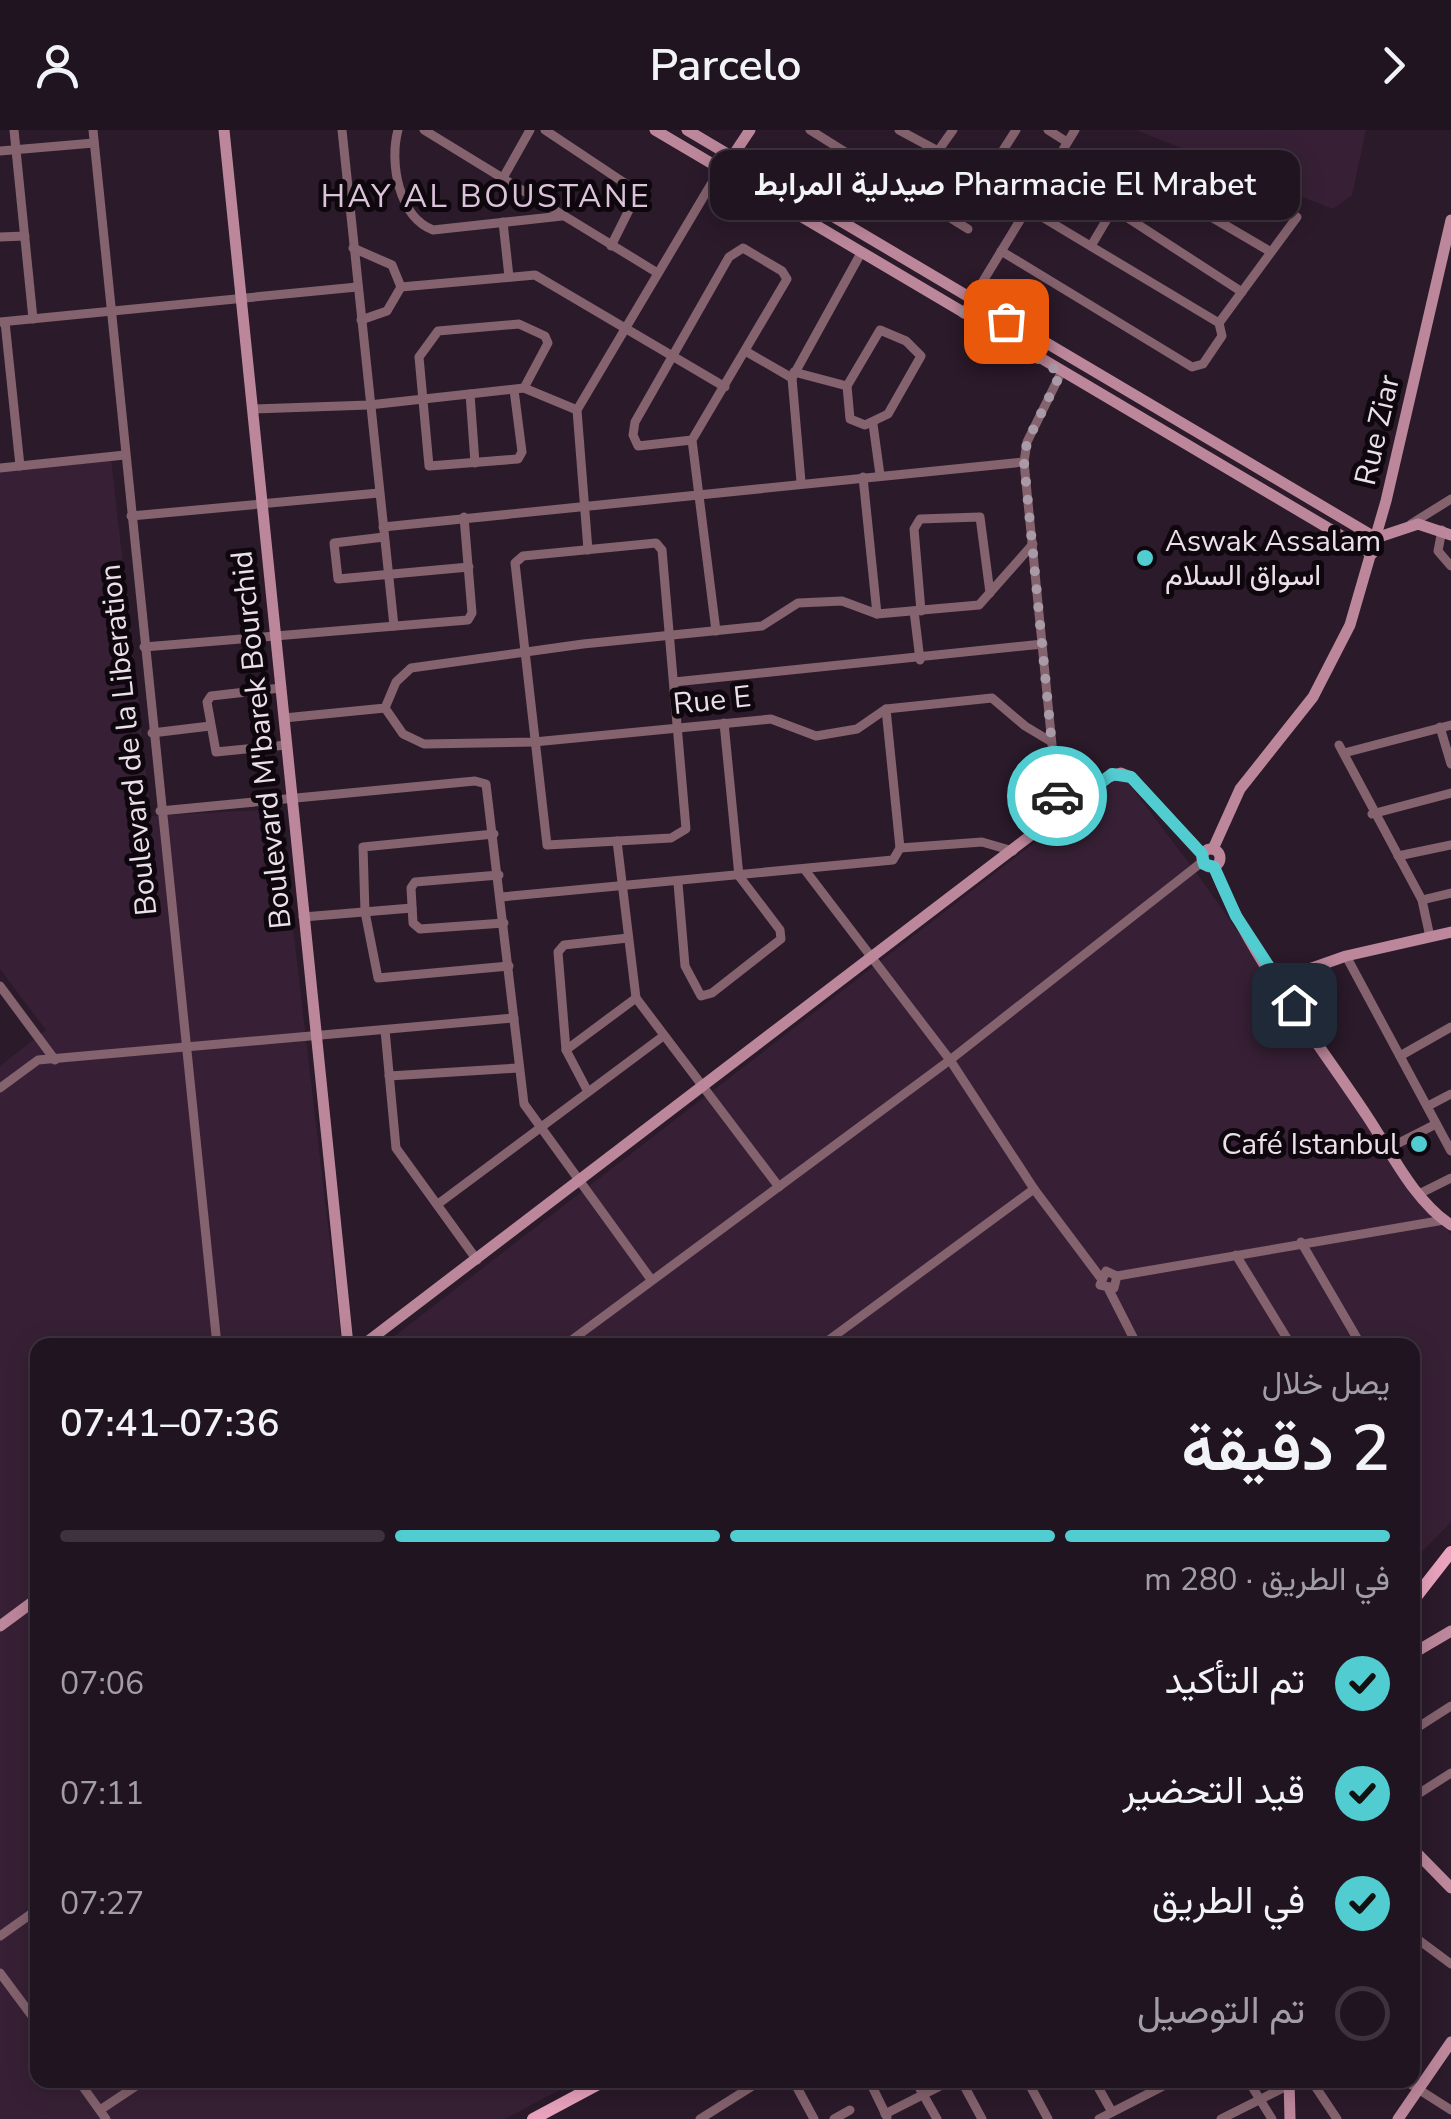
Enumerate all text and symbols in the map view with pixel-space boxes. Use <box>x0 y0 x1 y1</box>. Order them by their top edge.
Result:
text: Parcelo <box>649 35 802 96</box>
icon: person <box>30 38 85 93</box>
icon: forward <box>1366 38 1421 93</box>
callout: Pharmacie El Mrabet صيدلية المرابط <box>711 151 1301 221</box>
text: Pharmacie El Mrabet صيدلية المرابط <box>754 163 1256 206</box>
district label: HAY AL BOUSTANE <box>321 175 651 218</box>
pin <box>964 279 1049 364</box>
icon: bag <box>979 294 1034 349</box>
street label: Rue Ziar <box>1345 371 1410 489</box>
place label: Aswak Assalam اسواق السلام <box>1165 521 1381 596</box>
marker: Aswak Assalam اسواق السلام <box>1134 547 1156 569</box>
street label: Boulevard M'barek Bourchid <box>221 549 302 931</box>
street label: Boulevard de la Liberation <box>90 562 167 918</box>
street label: Rue E <box>671 676 753 725</box>
courier <box>1007 746 1107 846</box>
icon: car <box>1030 769 1085 824</box>
pin <box>1252 963 1337 1048</box>
icon: home <box>1267 978 1322 1033</box>
place label: Café Istanbul <box>1222 1124 1399 1165</box>
marker: Café Istanbul <box>1408 1133 1430 1155</box>
text: يصل خلال <box>1262 1362 1390 1405</box>
text: 07:36–07:41 <box>60 1398 279 1449</box>
text: 2 دقيقة <box>1181 1404 1390 1493</box>
text: في الطريق · 280 m <box>1144 1558 1390 1601</box>
text: تم التأكيد <box>1164 1655 1305 1706</box>
icon: check <box>1335 1656 1390 1711</box>
text: 07:06 <box>60 1662 144 1705</box>
text: قيد التحضير <box>1122 1765 1305 1816</box>
icon: check <box>1335 1766 1390 1821</box>
text: 07:11 <box>60 1772 144 1815</box>
text: في الطريق <box>1152 1875 1305 1926</box>
icon: check <box>1335 1876 1390 1931</box>
text: 07:27 <box>60 1882 144 1925</box>
text: تم التوصيل <box>1137 1985 1305 2036</box>

